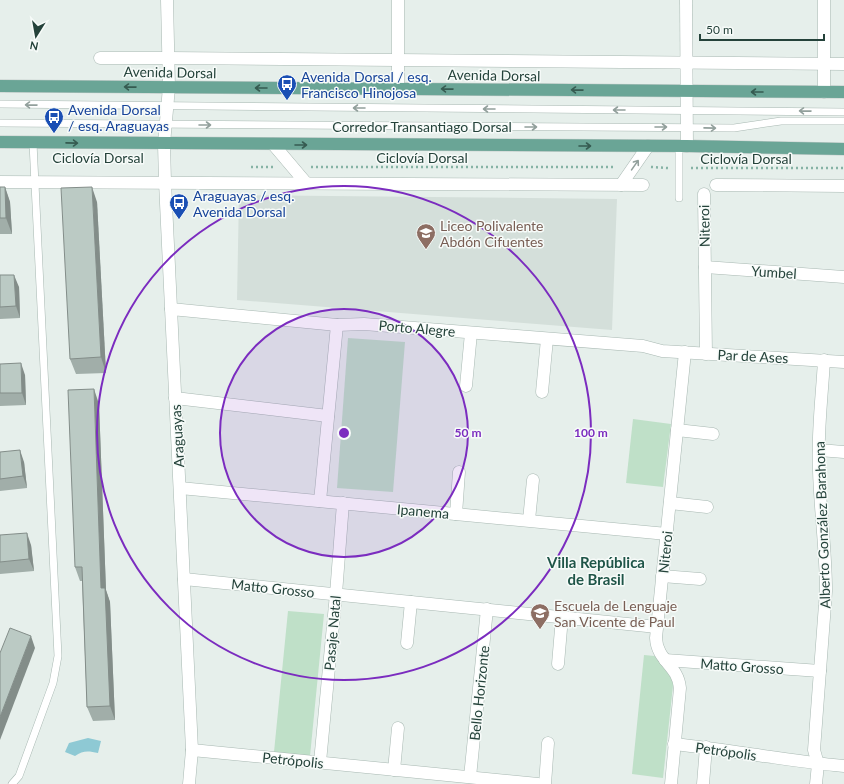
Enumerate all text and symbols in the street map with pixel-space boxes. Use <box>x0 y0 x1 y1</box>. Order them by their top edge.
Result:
north arrow <box>16 16 56 56</box>
scale bar <box>700 16 824 42</box>
text: 50 m <box>706 22 733 37</box>
text: N <box>29 39 39 53</box>
street label: Avenida Dorsal <box>123 63 217 81</box>
street label: Avenida Dorsal <box>447 66 541 84</box>
place label: Avenida Dorsal / esq. Francisco Hinojosa <box>301 68 432 101</box>
bus stop icon: Avenida Dorsal / esq. Francisco Hinojosa <box>276 73 298 101</box>
one-way arrow <box>124 83 137 91</box>
one-way arrow <box>255 84 268 92</box>
one-way arrow <box>441 85 454 93</box>
one-way arrow <box>571 87 584 94</box>
one-way arrow <box>751 88 764 96</box>
one-way arrow <box>25 101 38 109</box>
place label: Avenida Dorsal / esq. Araguayas <box>68 101 169 134</box>
one-way arrow <box>353 104 366 112</box>
one-way arrow <box>483 105 496 113</box>
bus stop icon: Avenida Dorsal / esq. Araguayas <box>43 106 65 134</box>
one-way arrow <box>613 106 626 114</box>
one-way arrow <box>799 107 812 115</box>
street label: Corredor Transantiago Dorsal <box>332 118 512 135</box>
one-way arrow <box>198 121 211 129</box>
one-way arrow <box>524 123 537 131</box>
one-way arrow <box>654 123 667 131</box>
one-way arrow <box>703 124 716 132</box>
one-way arrow <box>65 139 78 147</box>
one-way arrow <box>294 141 307 149</box>
one-way arrow <box>578 142 591 150</box>
street label: Ciclovía Dorsal <box>52 149 144 166</box>
street label: Ciclovía Dorsal <box>376 149 468 166</box>
street label: Ciclovía Dorsal <box>700 150 792 167</box>
one-way arrow <box>631 160 639 171</box>
place label: Araguayas / esq. Avenida Dorsal <box>193 187 294 220</box>
bus stop icon: Araguayas / esq. Avenida Dorsal <box>168 192 190 220</box>
street label: Niteroi <box>695 205 713 247</box>
place label: Liceo Polivalente Abdón Cifuentes <box>440 217 543 250</box>
school or university icon: Liceo Polivalente Abdón Cifuentes <box>415 222 437 250</box>
street label: Yumbel <box>751 262 797 282</box>
street label: Porto Alegre <box>378 316 456 340</box>
street label: Par de Ases <box>717 346 789 366</box>
street label: Araguayas <box>167 404 187 468</box>
text: 50 m <box>455 425 481 440</box>
text: 100 m <box>574 425 608 440</box>
centre of rings <box>337 426 351 440</box>
street label: Alberto González Barahona <box>811 441 833 609</box>
street label: Ipanema <box>396 500 450 522</box>
street label: Niteroi <box>654 530 676 574</box>
district label: Villa República de Brasil <box>546 553 645 588</box>
street label: Matto Grosso <box>231 575 316 601</box>
street label: Pasaje Natal <box>320 595 344 671</box>
place label: Escuela de Lenguaje San Vicente de Paul <box>554 597 677 630</box>
school or university icon: Escuela de Lenguaje San Vicente de Paul <box>529 602 551 630</box>
street label: Bello Horizonte <box>466 645 492 741</box>
street label: Matto Grosso <box>700 655 784 677</box>
street label: Petrópolis <box>694 738 758 764</box>
street label: Petrópolis <box>261 748 325 772</box>

